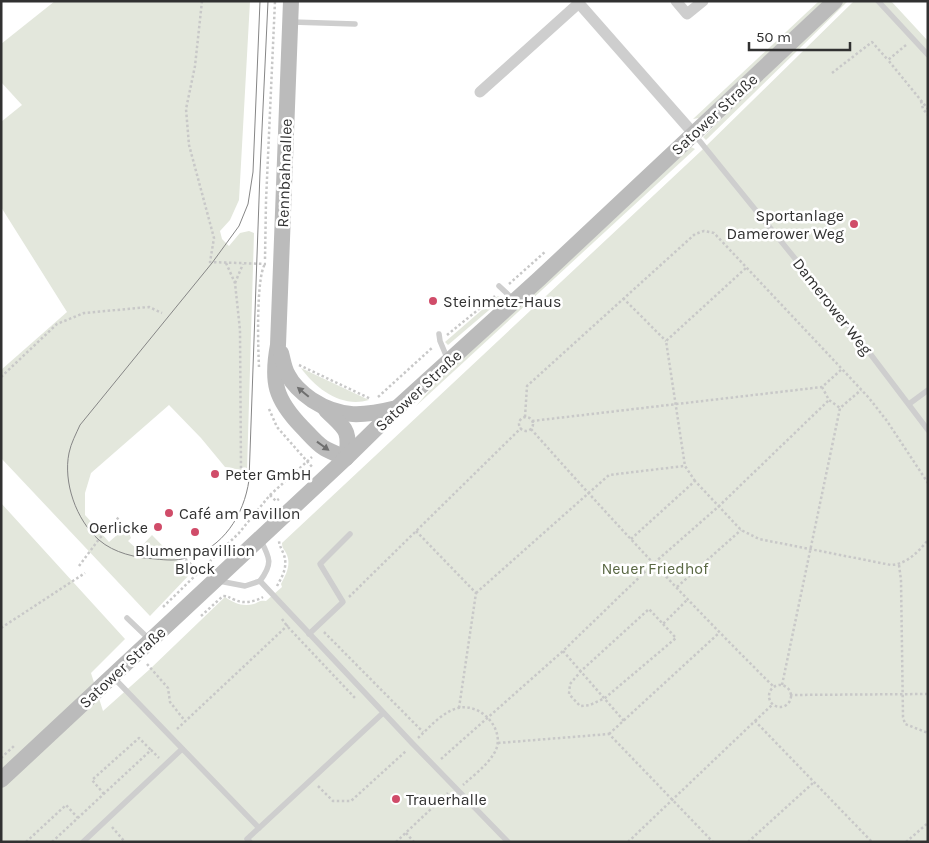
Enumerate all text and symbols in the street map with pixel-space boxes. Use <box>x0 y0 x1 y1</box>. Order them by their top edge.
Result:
scale bar <box>749 20 850 52</box>
text: 50 m <box>756 28 791 46</box>
street label: Satower Straße <box>667 70 761 159</box>
street label: Rennbahnallee <box>273 118 296 228</box>
place label: Sportanlage Damerower Weg <box>726 206 844 243</box>
marker: Sportanlage Damerower Weg <box>848 218 860 230</box>
street label: Damerower Weg <box>789 254 876 358</box>
place label: Steinmetz-Haus <box>443 292 561 311</box>
marker: Steinmetz-Haus <box>427 295 439 307</box>
street label: Satower Straße <box>371 346 465 435</box>
one-way arrow <box>296 387 309 398</box>
one-way arrow <box>316 441 330 451</box>
place label: Peter GmbH <box>225 465 311 484</box>
marker: Peter GmbH <box>209 468 221 480</box>
place label: Café am Pavillon <box>179 504 301 523</box>
marker: Café am Pavillon <box>163 507 175 519</box>
place label: Oerlicke <box>89 518 148 537</box>
marker: Oerlicke <box>152 521 164 533</box>
marker: Blumenpavillion Block <box>189 526 201 538</box>
place label: Blumenpavillion Block <box>135 541 255 578</box>
park label: Neuer Friedhof <box>601 559 709 578</box>
street label: Satower Straße <box>75 623 169 712</box>
place label: Trauerhalle <box>406 790 487 809</box>
marker: Trauerhalle <box>390 793 402 805</box>

